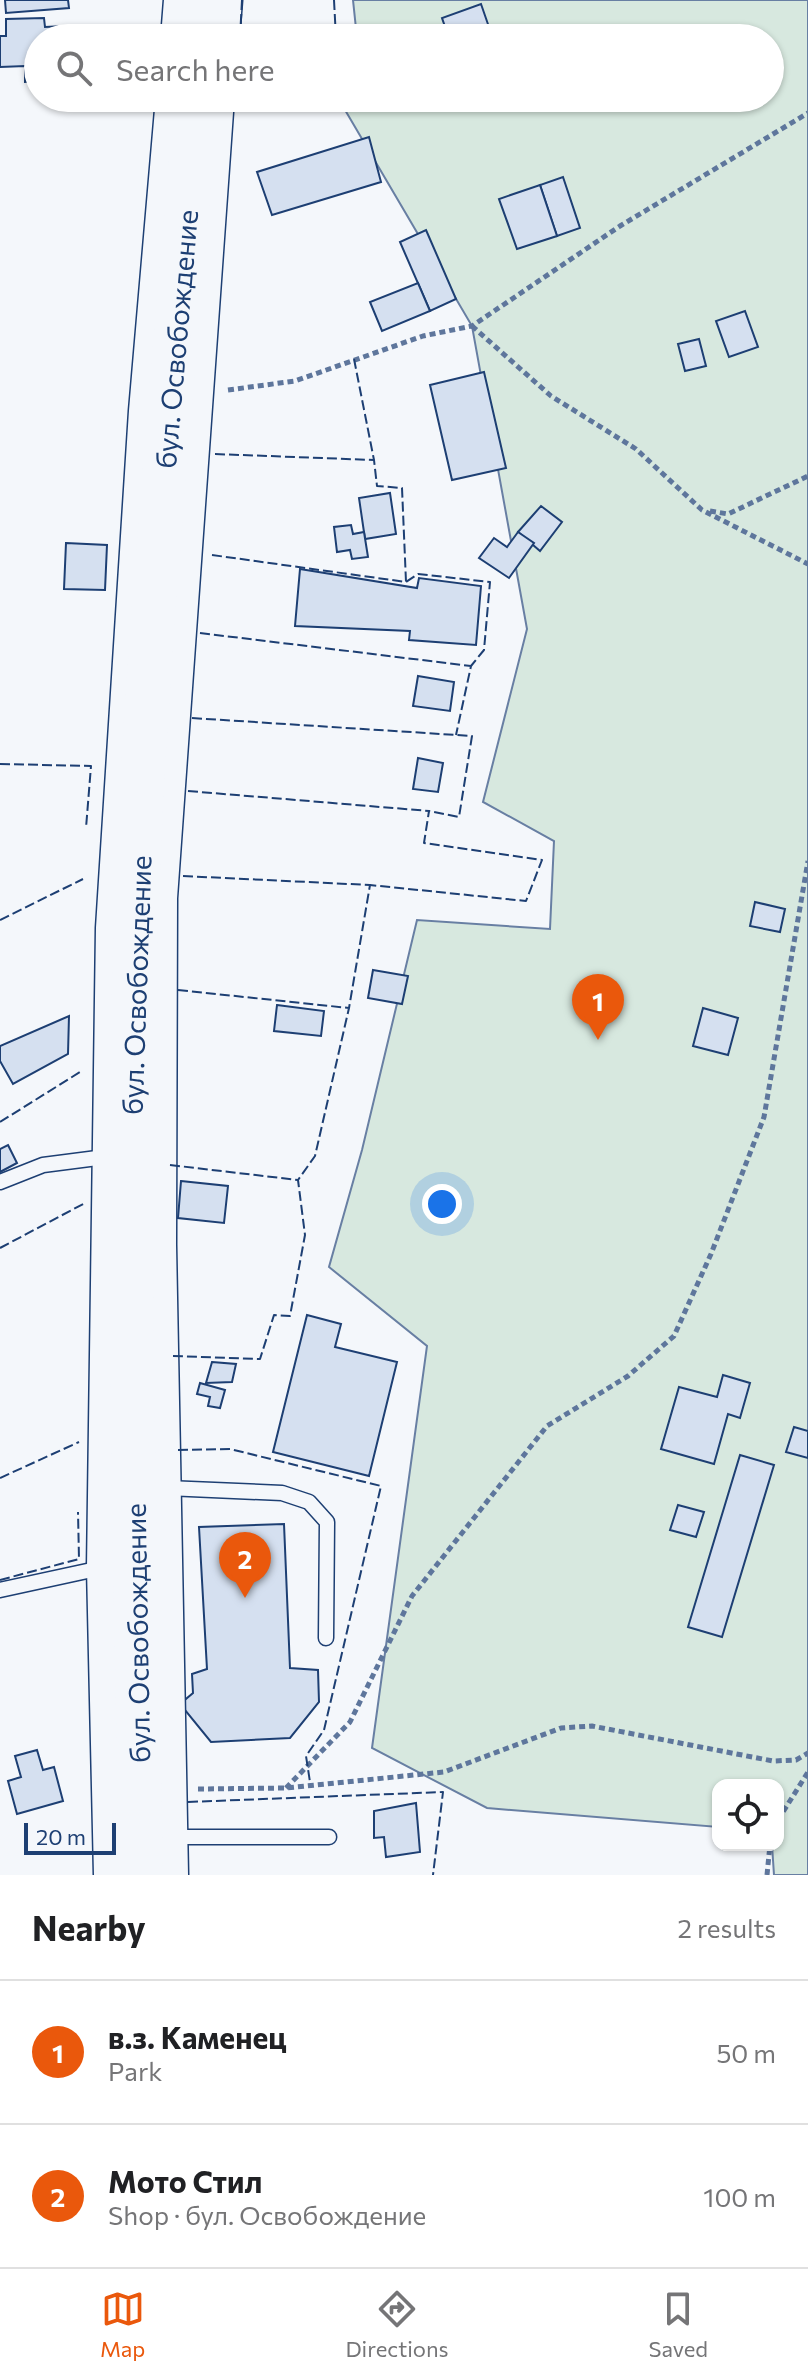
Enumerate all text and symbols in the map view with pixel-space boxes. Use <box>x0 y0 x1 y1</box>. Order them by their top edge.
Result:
search box <box>24 24 784 112</box>
icon: search <box>52 46 96 90</box>
text: Search here <box>116 50 275 87</box>
street label: бул. Освобождение <box>148 208 204 470</box>
street label: бул. Освобождение <box>114 855 158 1115</box>
pin: 1 <box>572 974 624 1040</box>
your location <box>422 1184 462 1224</box>
street label: бул. Освобождение <box>118 1503 156 1763</box>
pin: 2 <box>219 1532 271 1598</box>
map controls <box>712 1779 784 1851</box>
button: locate <box>712 1779 784 1851</box>
scale bar <box>24 1819 116 1855</box>
text: 20 m <box>36 1823 86 1850</box>
text: Nearby <box>32 1906 146 1948</box>
text: 2 results <box>678 1912 776 1943</box>
text: в.з. Каменец <box>108 2018 287 2055</box>
text: 1 <box>52 2037 64 2068</box>
text: 50 m <box>716 2037 776 2068</box>
text: Park <box>108 2055 162 2086</box>
text: Мото Стил <box>108 2162 262 2199</box>
text: 2 <box>51 2181 65 2212</box>
text: 100 m <box>703 2181 776 2212</box>
text: Shop · бул. Освобождение <box>108 2199 426 2230</box>
tab: Map <box>100 2287 145 2362</box>
tab: Directions <box>345 2287 449 2362</box>
tab: Saved <box>649 2287 708 2362</box>

